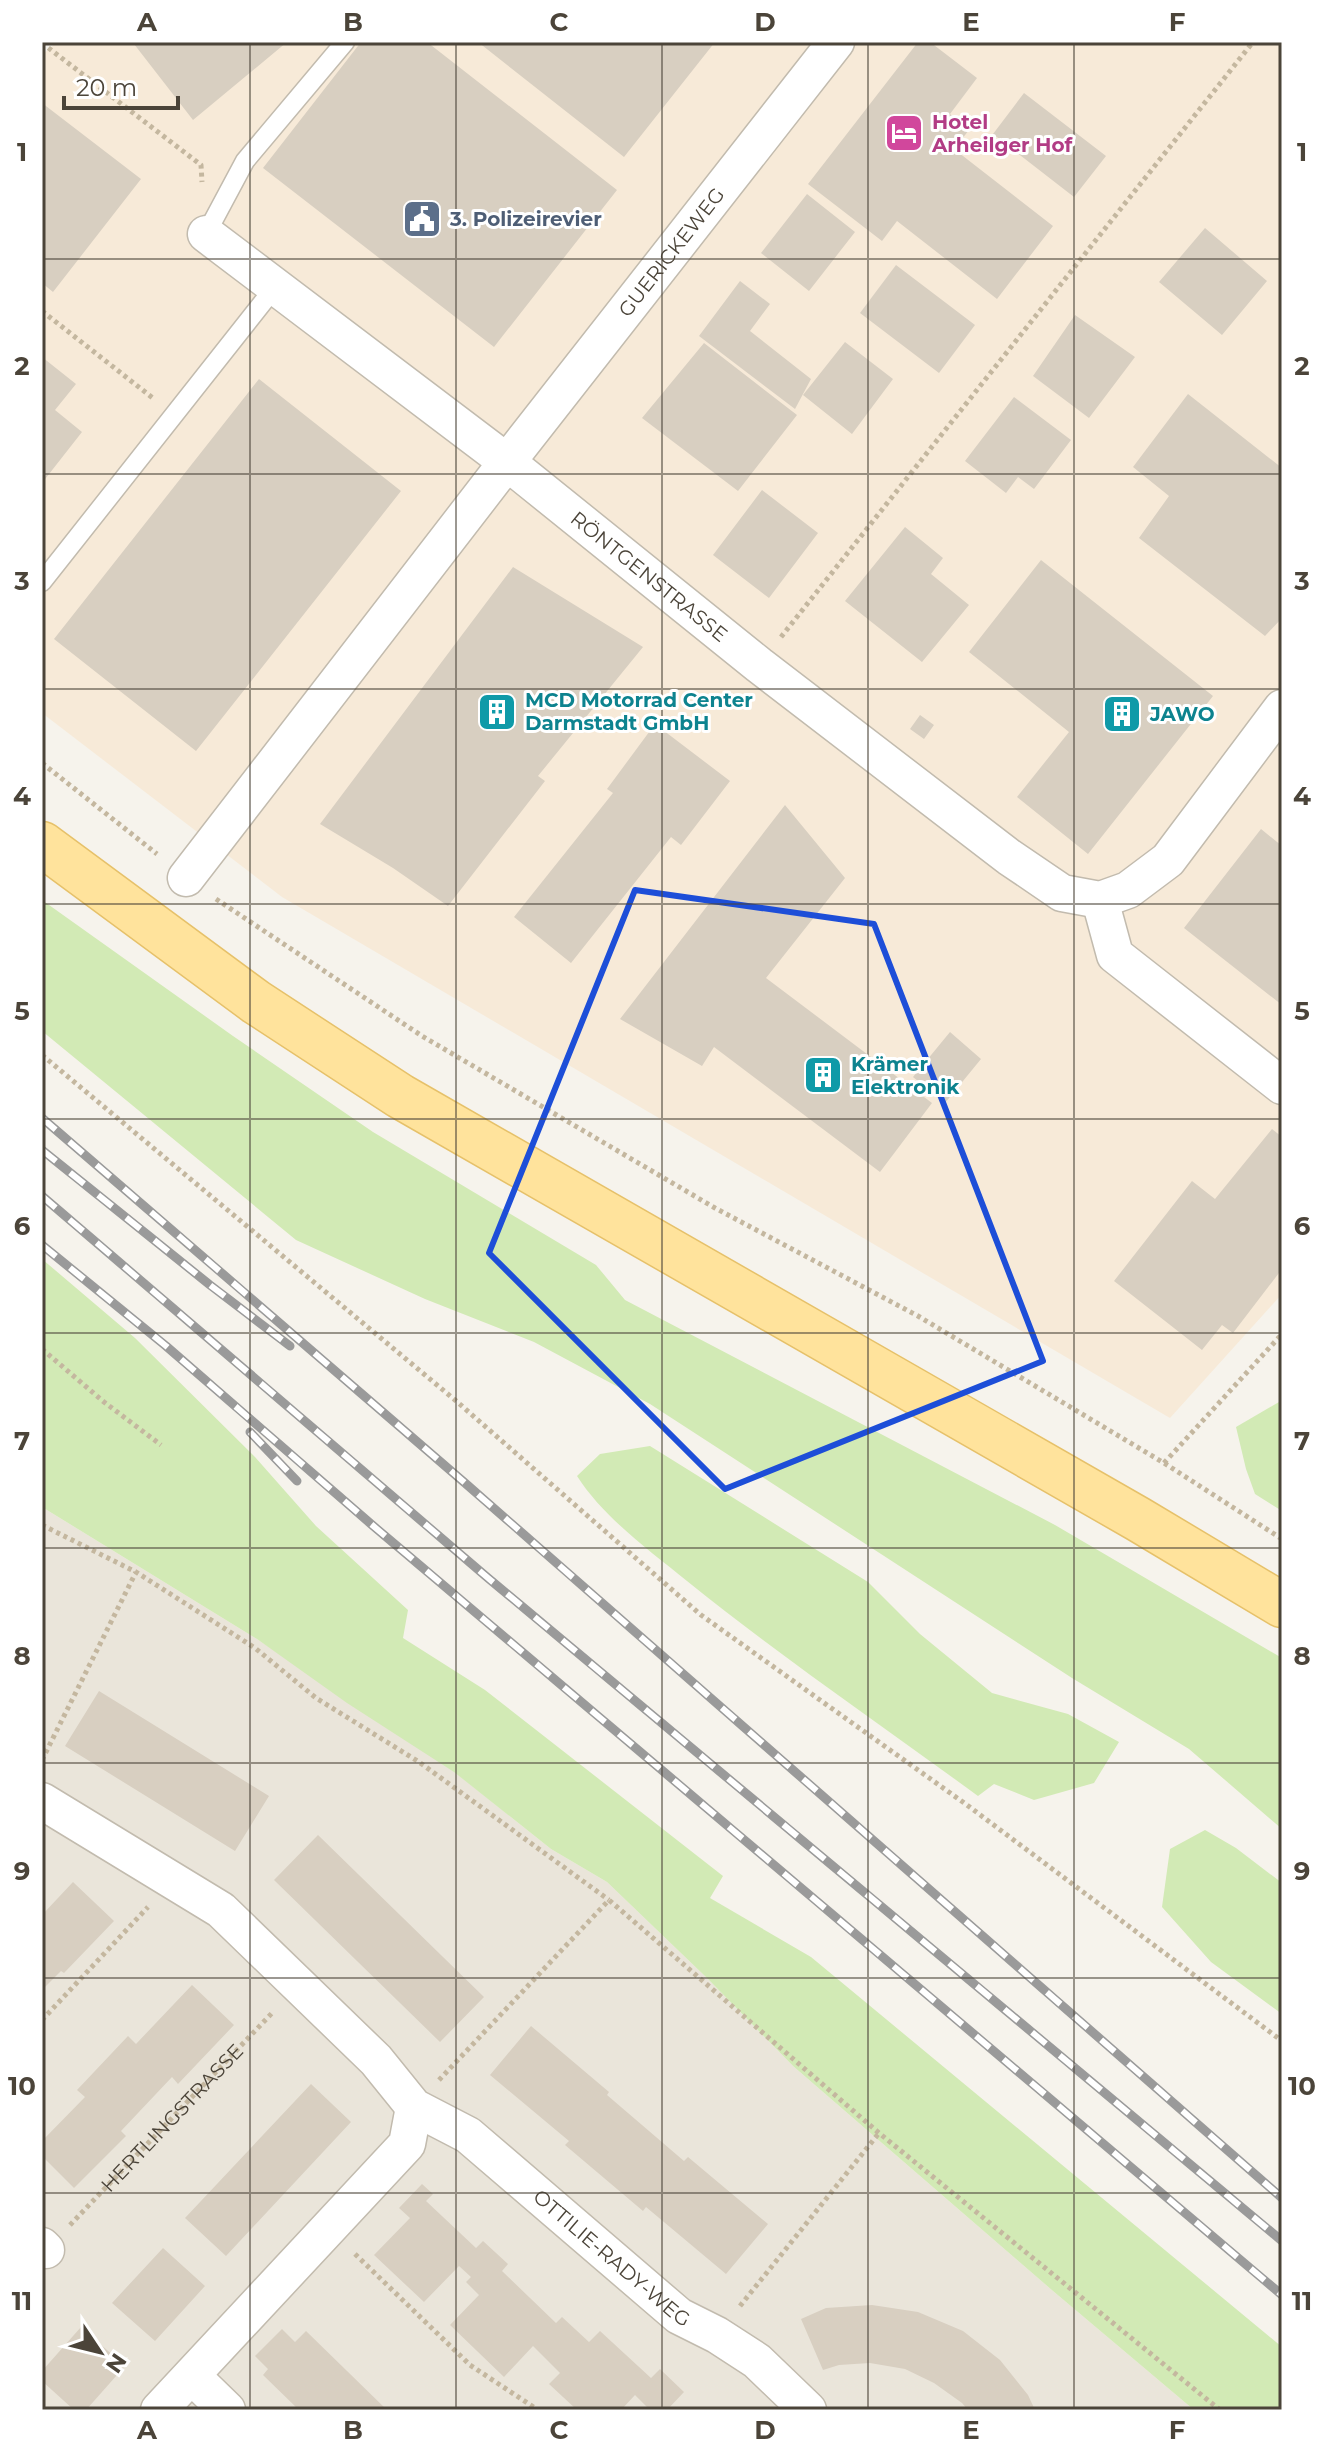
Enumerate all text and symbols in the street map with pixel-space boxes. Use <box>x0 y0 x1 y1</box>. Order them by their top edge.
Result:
text: A <box>136 6 158 38</box>
text: B <box>343 6 363 38</box>
text: C <box>550 6 569 38</box>
text: D <box>754 6 776 38</box>
text: E <box>962 6 980 38</box>
text: F <box>1169 6 1185 38</box>
scale bar <box>64 60 178 110</box>
text: 20 m <box>76 73 137 102</box>
place label: Hotel Arheilger Hof <box>931 110 1074 157</box>
hotel icon: Hotel Arheilger Hof <box>883 112 925 154</box>
text: 1 <box>17 136 27 168</box>
text: 1 <box>1297 136 1307 168</box>
street label: GUERICKEWEG <box>613 183 729 322</box>
public building icon: 3. Polizeirevier <box>401 198 443 240</box>
place label: 3. Polizeirevier <box>449 207 602 231</box>
text: 2 <box>14 350 30 382</box>
text: 2 <box>1294 350 1310 382</box>
street label: RÖNTGENSTRASSE <box>566 506 732 647</box>
text: 3 <box>13 565 30 597</box>
text: 3 <box>1293 565 1310 597</box>
place label: MCD Motorrad Center Darmstadt GmbH <box>525 688 753 735</box>
building icon: MCD Motorrad Center Darmstadt GmbH <box>476 691 518 733</box>
building icon: JAWO <box>1101 693 1143 735</box>
place label: JAWO <box>1149 702 1215 726</box>
text: 4 <box>13 780 31 812</box>
text: 4 <box>1293 780 1311 812</box>
text: 5 <box>14 995 30 1027</box>
text: 5 <box>1294 995 1310 1027</box>
place label: Krämer Elektronik <box>851 1052 960 1099</box>
building icon: Krämer Elektronik <box>802 1054 844 1096</box>
text: 6 <box>14 1210 31 1242</box>
text: 6 <box>1294 1210 1311 1242</box>
text: 7 <box>14 1425 30 1457</box>
text: 7 <box>1294 1425 1310 1457</box>
text: 8 <box>13 1640 31 1672</box>
text: 8 <box>1293 1640 1311 1672</box>
text: 9 <box>14 1855 30 1887</box>
text: 9 <box>1294 1855 1310 1887</box>
street label: HERTLINGSTRASSE <box>96 2039 248 2197</box>
text: 10 <box>8 2070 36 2102</box>
text: 10 <box>1288 2070 1316 2102</box>
street label: OTTILIE-RADY-WEG <box>528 2184 694 2332</box>
text: 11 <box>12 2285 32 2317</box>
text: 11 <box>1292 2285 1312 2317</box>
north arrow <box>60 2312 140 2392</box>
text: N <box>100 2348 132 2378</box>
text: A <box>136 2414 158 2446</box>
text: B <box>343 2414 363 2446</box>
text: C <box>550 2414 569 2446</box>
text: D <box>754 2414 776 2446</box>
text: E <box>962 2414 980 2446</box>
text: F <box>1169 2414 1185 2446</box>

